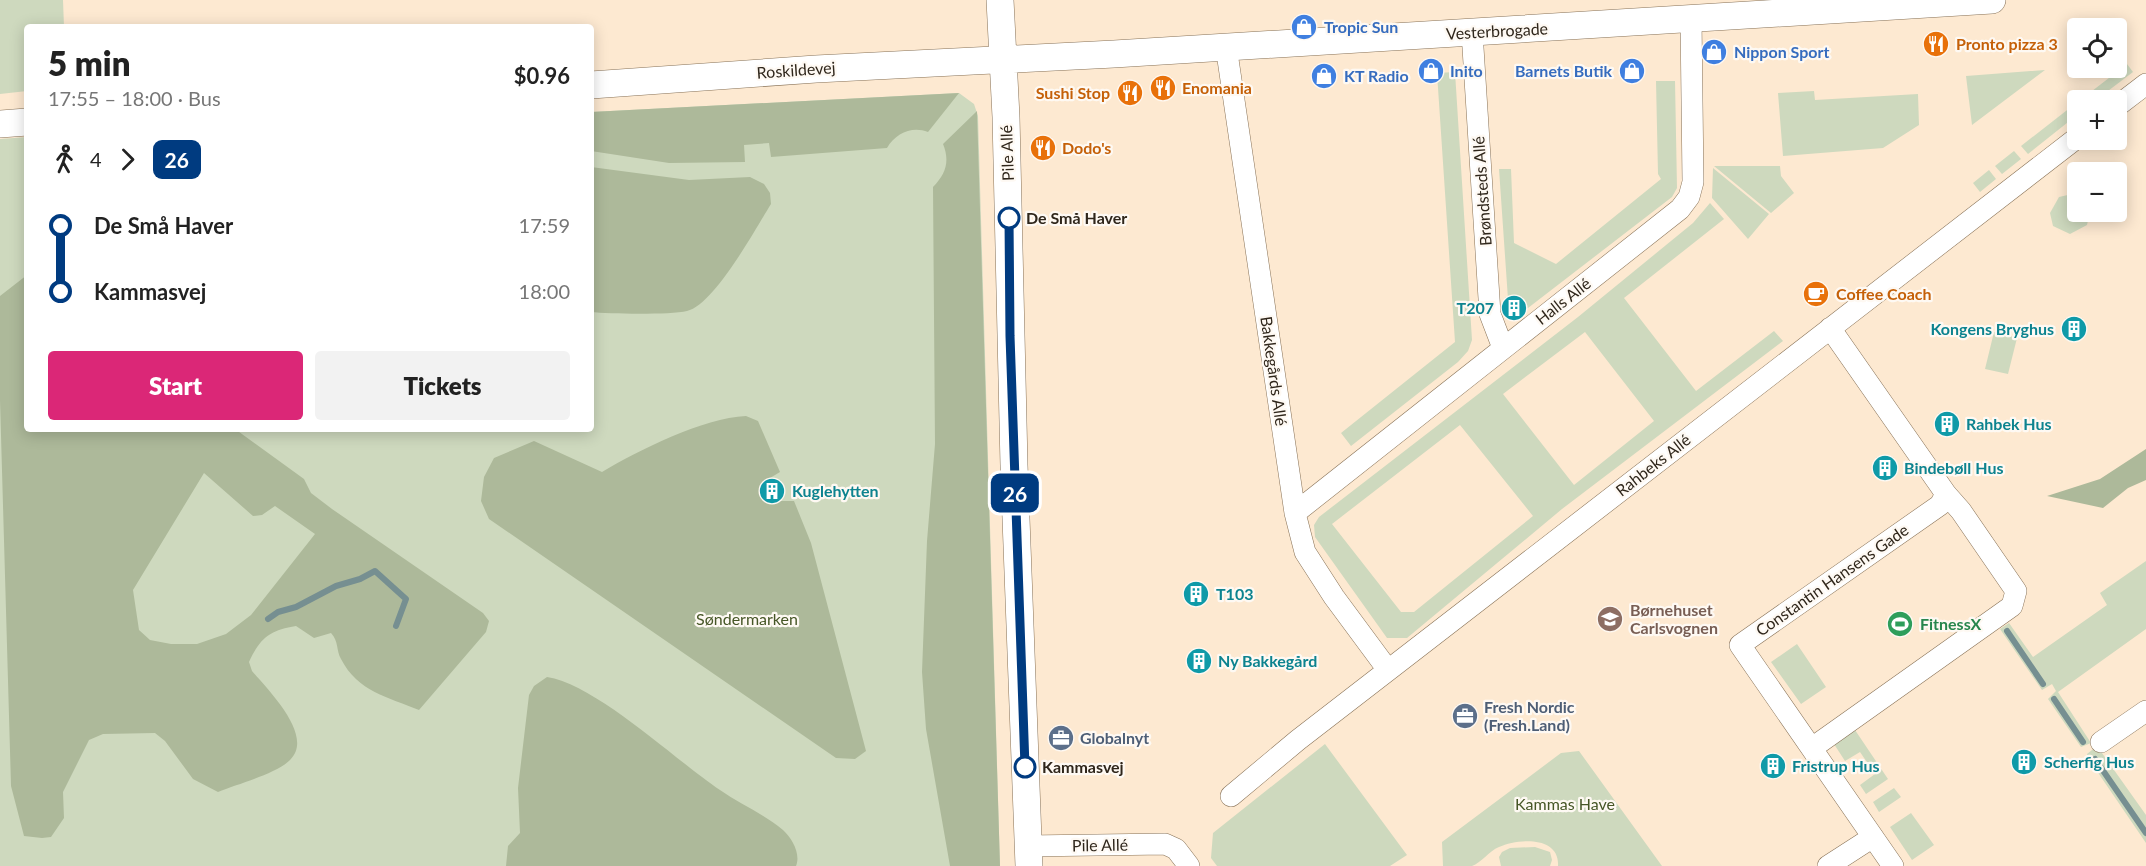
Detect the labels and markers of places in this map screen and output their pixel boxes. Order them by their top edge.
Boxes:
shop icon: Tropic Sun [1289,12,1319,42]
place label: Tropic Sun [1324,17,1398,36]
restaurant icon: Pronto pizza 3 [1921,29,1951,59]
place label: Pronto pizza 3 [1956,34,2058,53]
shop icon: Nippon Sport [1699,37,1729,67]
place label: Nippon Sport [1734,42,1829,61]
shop icon: Inito [1416,56,1446,86]
shop icon: Barnets Butik [1617,56,1647,86]
shop icon: KT Radio [1309,61,1339,91]
place label: Inito [1450,61,1483,80]
place label: Barnets Butik [1515,61,1612,80]
place label: KT Radio [1344,66,1409,85]
restaurant icon: Enomania [1148,73,1178,103]
restaurant icon: Sushi Stop [1115,78,1145,108]
place label: Enomania [1182,78,1252,97]
place label: Sushi Stop [1036,83,1110,102]
restaurant icon: Dodo's [1028,133,1058,163]
place label: Dodo's [1062,138,1111,157]
marker: De Små Haver [998,207,1020,229]
place label: De Små Haver [1026,208,1127,227]
cafe icon: Coffee Coach [1801,279,1831,309]
place label: Coffee Coach [1836,284,1932,303]
building icon: T207 [1499,293,1529,323]
place label: T207 [1457,298,1494,317]
building icon: Kongens Bryghus [2059,314,2089,344]
place label: Kongens Bryghus [1930,319,2054,338]
building icon: Rahbek Hus [1932,409,1962,439]
place label: Rahbek Hus [1966,414,2052,433]
building icon: Bindebøll Hus [1870,453,1900,483]
place label: Bindebøll Hus [1904,458,2003,477]
building icon: Kuglehytten [757,476,787,506]
place label: Kuglehytten [792,481,879,500]
building icon: T103 [1181,579,1211,609]
place label: T103 [1216,584,1253,603]
place label: Børnehuset Carlsvognen [1630,600,1718,637]
school or university icon: Børnehuset Carlsvognen [1595,604,1625,634]
sports icon: FitnessX [1885,609,1915,639]
place label: FitnessX [1920,614,1981,633]
building icon: Ny Bakkegård [1184,646,1214,676]
place label: Ny Bakkegård [1218,651,1317,670]
place label: Fresh Nordic (Fresh.Land) [1484,697,1575,734]
office icon: Fresh Nordic (Fresh.Land) [1450,701,1480,731]
office icon: Globalnyt [1046,723,1076,753]
place label: Globalnyt [1080,728,1149,747]
building icon: Scherfig Hus [2009,747,2039,777]
building icon: Fristrup Hus [1758,751,1788,781]
place label: Scherfig Hus [2044,752,2134,771]
marker: Kammasvej [1014,756,1036,778]
place label: Fristrup Hus [1792,756,1880,775]
place label: Kammasvej [1042,757,1124,776]

